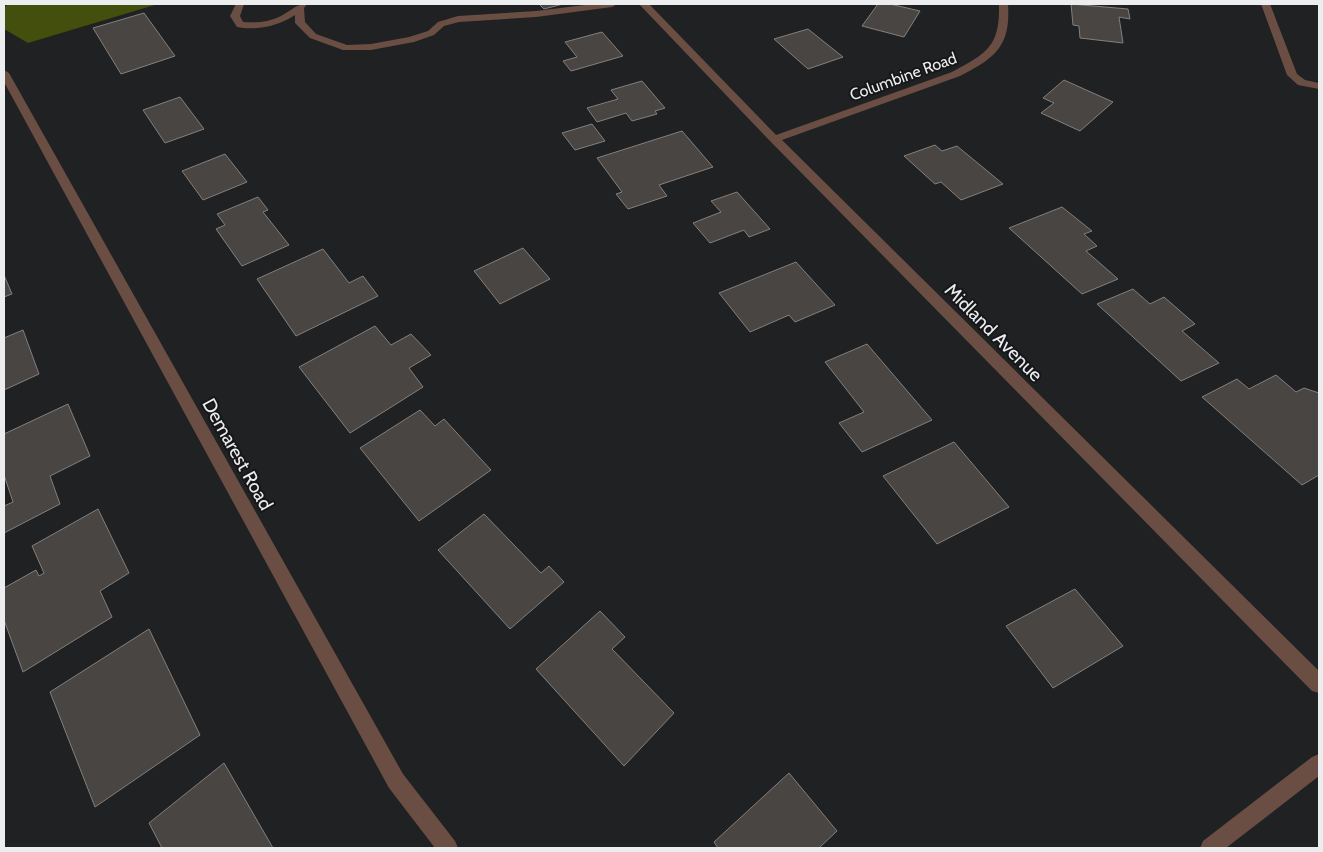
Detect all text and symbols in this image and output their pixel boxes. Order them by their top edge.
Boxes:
street label: Columbine Road [847,48,959,105]
street label: Midland Avenue [940,279,1048,386]
street label: Demarest Road [197,394,278,514]

